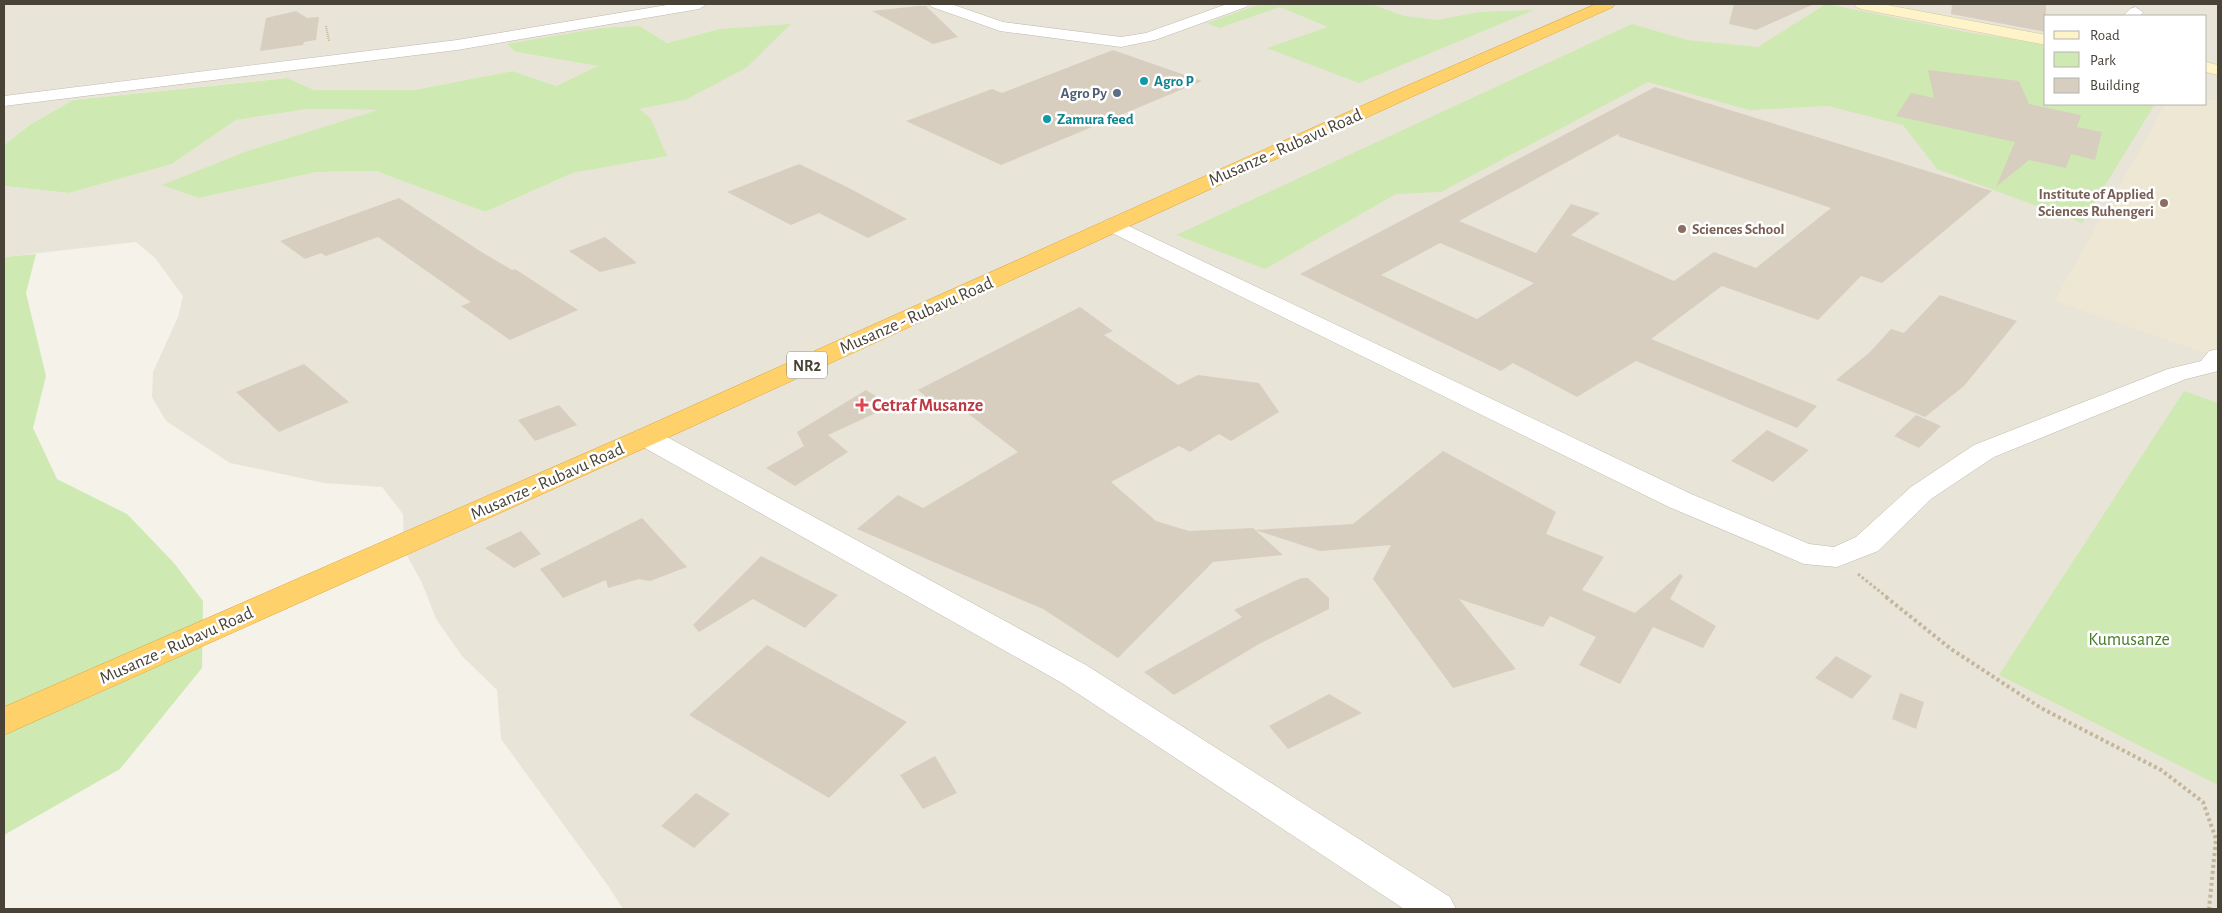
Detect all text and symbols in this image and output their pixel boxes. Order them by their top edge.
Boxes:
legend [2044,15,2207,105]
text: Road [2090,28,2120,43]
text: Park [2090,53,2116,68]
place label: Agro P [1154,74,1194,89]
marker: Agro P [1138,75,1150,87]
text: Building [2090,78,2140,93]
place label: Agro Py [1060,86,1107,101]
marker: Agro Py [1111,87,1123,99]
street label: Musanze - Rubavu Road [1206,106,1365,190]
place label: Zamura feed [1057,112,1134,127]
marker: Zamura feed [1041,113,1053,125]
place label: Institute of Applied Sciences Ruhengeri [2038,187,2154,219]
marker: Institute of Applied Sciences Ruhengeri [2158,197,2170,209]
place label: Sciences School [1692,222,1785,237]
marker: Sciences School [1676,223,1688,235]
street label: Musanze - Rubavu Road [837,274,996,358]
road number: NR2 [787,352,827,378]
place label: Cetraf Musanze [872,397,983,415]
marker: Cetraf Musanze [856,399,868,411]
street label: Musanze - Rubavu Road [468,440,627,524]
street label: Musanze - Rubavu Road [97,604,256,688]
park label: Kumusanze [2088,631,2170,649]

